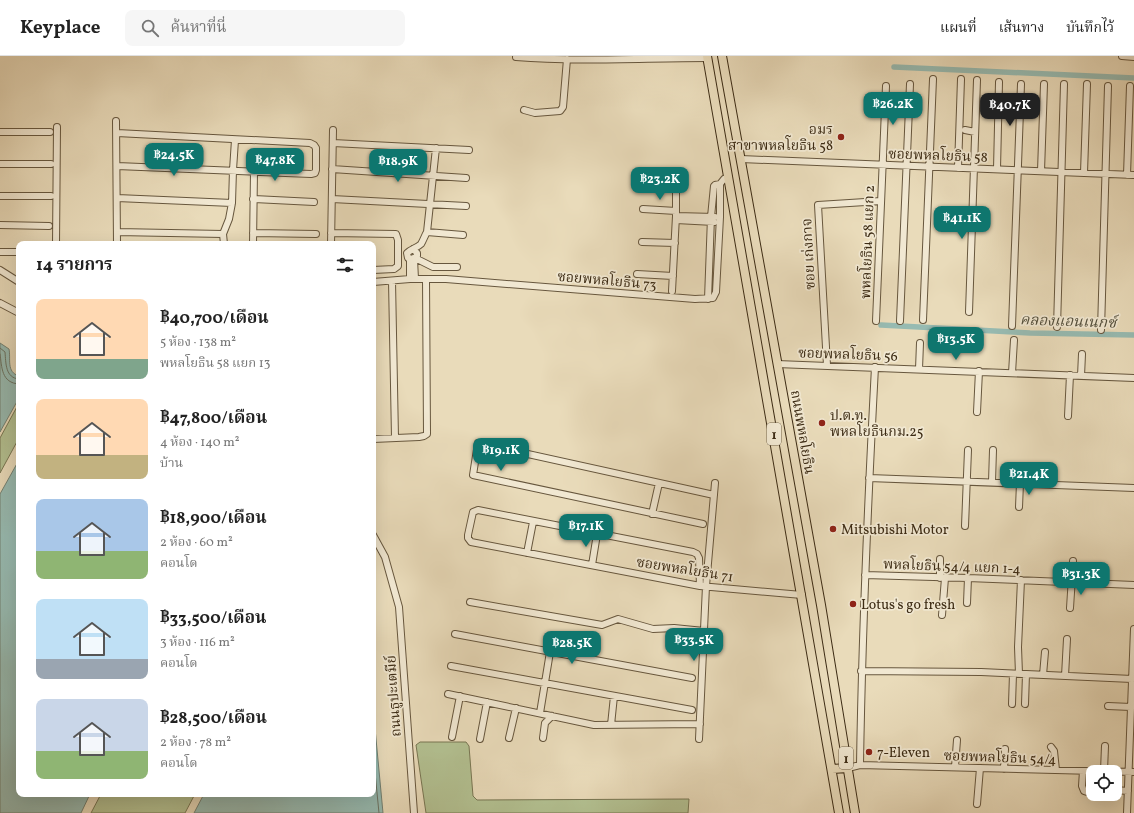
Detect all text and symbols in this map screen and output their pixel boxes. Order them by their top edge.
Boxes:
search box [125,10,405,46]
text: Keyplace [20,15,101,41]
icon: search [139,17,161,39]
text: ค้นหาที่นี่ [171,18,226,39]
text: แผนที่ [940,19,977,38]
text: เส้นทาง [999,19,1044,38]
text: บันทึกไว้ [1066,19,1114,38]
pin: ฿26.2K [860,92,926,126]
pin: ฿40.7K [977,93,1043,127]
text: ฿26.2K [872,96,914,114]
text: ฿40.7K [989,97,1031,115]
place label: อมร สาขาพหลโยธิน 58 [728,121,833,156]
marker: อมร สาขาพหลโยธิน 58 [836,132,846,142]
pin: ฿24.5K [141,143,207,177]
street label: ซอยพหลโยธิน 58 [888,143,988,168]
text: ฿24.5K [154,147,194,165]
pin: ฿47.8K [242,148,308,182]
pin: ฿18.9K [365,149,431,183]
text: ฿47.8K [255,152,295,170]
text: ฿18.9K [378,153,418,171]
pin: ฿23.2K [627,167,693,201]
text: ฿23.2K [640,171,680,189]
street label: พหลโยธิน 58 แยก 2 [855,185,880,299]
pin: ฿41.1K [929,206,995,240]
text: ฿41.1K [943,210,981,228]
street label: ซอย เก่งกาจ [798,218,821,290]
text: 14 รายการ [36,254,113,277]
icon: filters [334,254,356,276]
street label: ซอยพหลโยธิน 73 [556,266,657,295]
text: ฿40,700/เดือน [160,307,269,330]
water label: คลองแอนเนกซ์ [1019,310,1119,335]
icon: home [68,315,116,363]
pin: ฿13.5K [923,327,989,361]
text: ฿13.5K [937,331,975,349]
text: 5 ห้อง · 138 m² [160,334,236,352]
street label: ซอยพหลโยธิน 56 [798,342,898,367]
text: พหลโยธิน 58 แยก 13 [160,355,271,373]
street label: ถนนพหลโยธิน [785,388,820,476]
text: ฿47,800/เดือน [160,407,267,430]
place label: ป.ต.ท. พหลโยธินกม.25 [830,407,923,442]
icon: home [68,415,116,463]
marker: ป.ต.ท. พหลโยธินกม.25 [817,418,827,428]
road number: 1 [767,423,781,445]
text: 4 ห้อง · 140 m² [160,434,240,452]
pin: ฿19.1K [468,438,534,472]
text: ฿19.1K [482,442,520,460]
text: บ้าน [160,455,183,473]
pin: ฿21.4K [996,462,1062,496]
text: ฿21.4K [1009,466,1049,484]
text: ฿18,900/เดือน [160,507,267,530]
pin: ฿17.1K [553,514,619,548]
icon: home [68,515,116,563]
text: ฿17.1K [568,518,604,536]
place label: Mitsubishi Motor [841,521,949,540]
marker: Mitsubishi Motor [828,524,838,534]
text: 2 ห้อง · 60 m² [160,534,233,552]
street label: ซอยพหลโยธิน 71 [635,551,735,588]
street label: พหลโยธิน 54/4 แยก 1-4 [883,554,1021,579]
text: คอนโด [160,555,198,573]
pin: ฿31.3K [1048,562,1114,596]
text: ฿31.3K [1062,566,1100,584]
place label: Lotus's go fresh [861,596,955,615]
marker: Lotus's go fresh [848,599,858,609]
text: ฿33,500/เดือน [160,607,266,630]
icon: home [68,615,116,663]
pin: ฿33.5K [661,628,727,662]
pin: ฿28.5K [539,631,605,665]
text: ฿33.5K [674,632,714,650]
text: 3 ห้อง · 116 m² [160,634,235,652]
text: ฿28.5K [552,635,592,653]
street label: ถนนธูปะเตมีย์ [381,654,407,737]
text: คอนโด [160,655,198,673]
text: ฿28,500/เดือน [160,707,267,730]
icon: home [68,715,116,763]
text: 2 ห้อง · 78 m² [160,734,231,752]
place label: 7-Eleven [877,744,930,763]
street label: ซอยพหลโยธิน 54/4 [943,745,1057,770]
road number: 1 [839,747,853,769]
marker: 7-Eleven [864,747,874,757]
text: คอนโด [160,755,198,773]
map controls [1086,765,1122,801]
button: locate [1086,765,1122,801]

